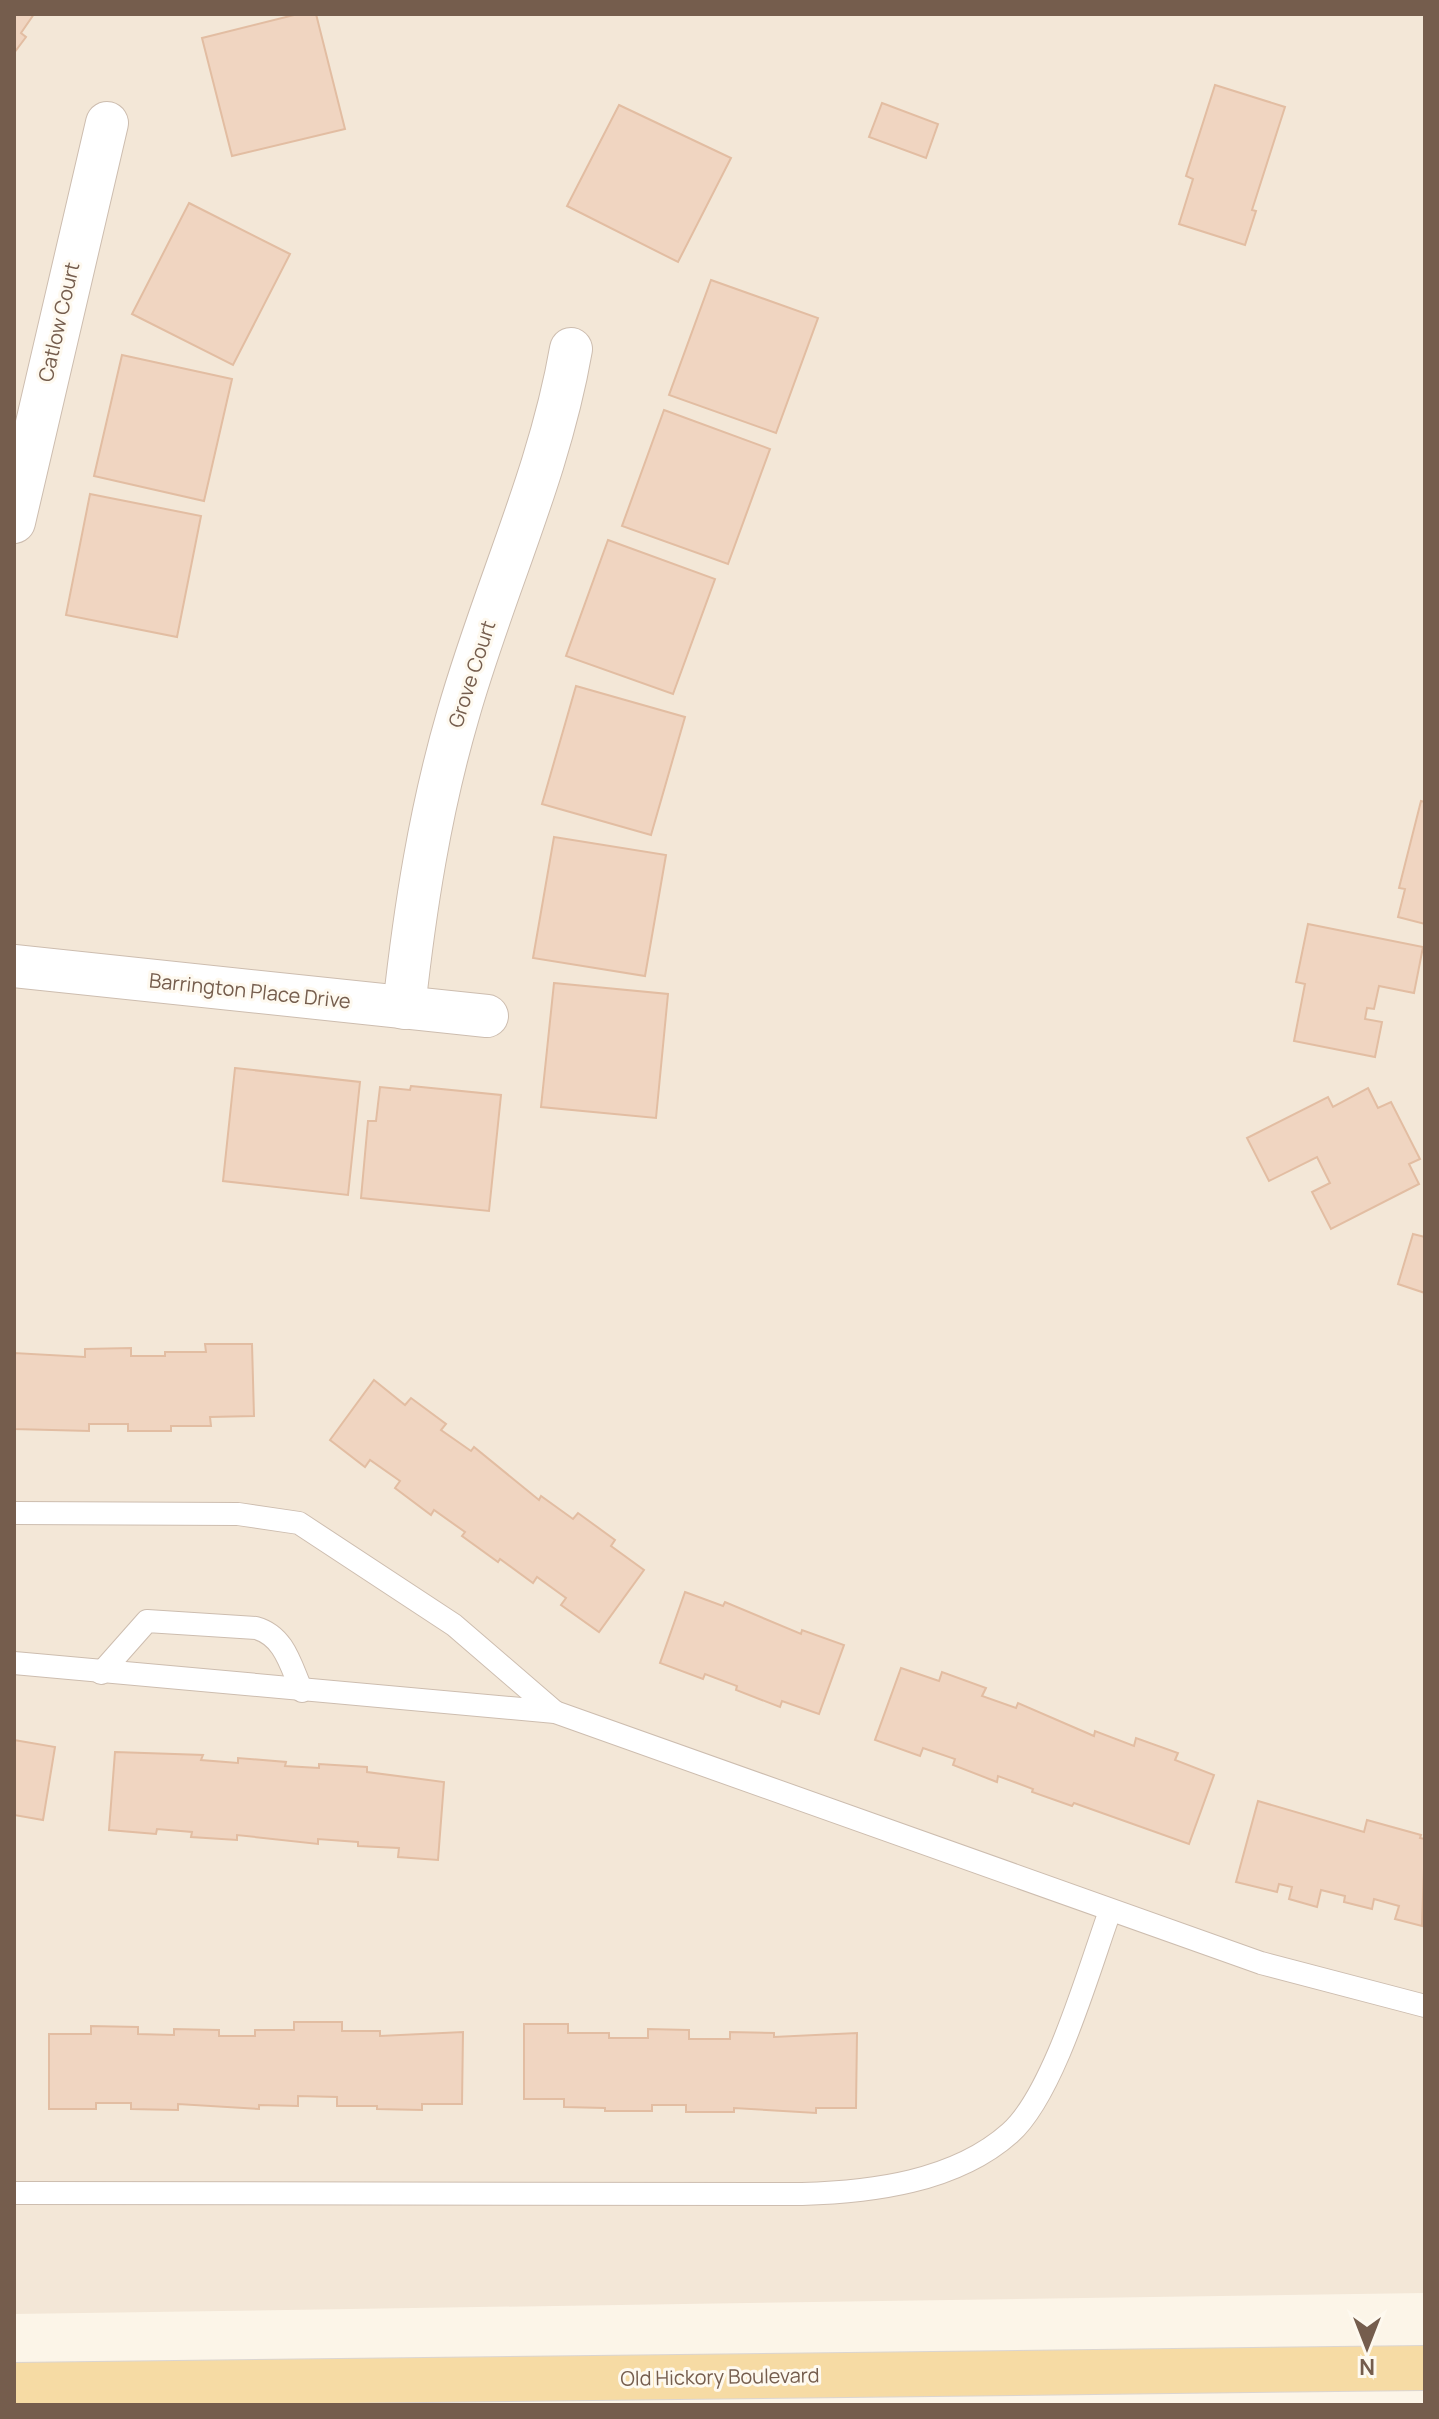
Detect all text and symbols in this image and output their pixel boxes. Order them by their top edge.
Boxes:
street label: Catlow Court [32,259,85,384]
street label: Grove Court [441,617,502,731]
street label: Barrington Place Drive [148,966,352,1015]
north arrow [1327,2307,1407,2387]
text: N [1359,2352,1375,2382]
street label: Old Hickory Boulevard [620,2361,820,2392]

